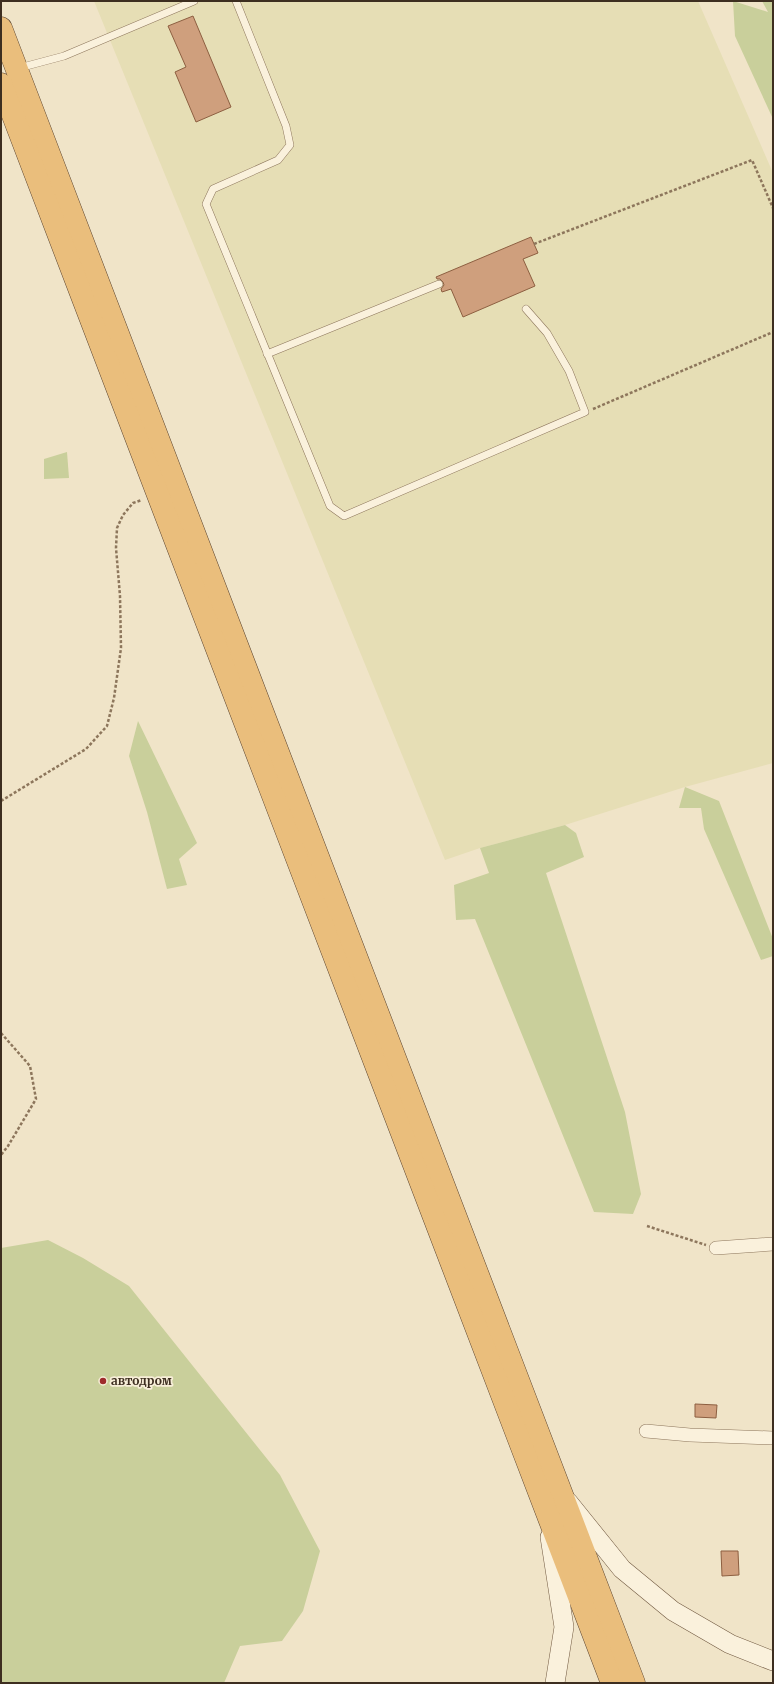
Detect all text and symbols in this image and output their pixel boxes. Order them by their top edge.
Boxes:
place label: автодром [111,1373,172,1388]
marker: автодром [98,1376,108,1386]

